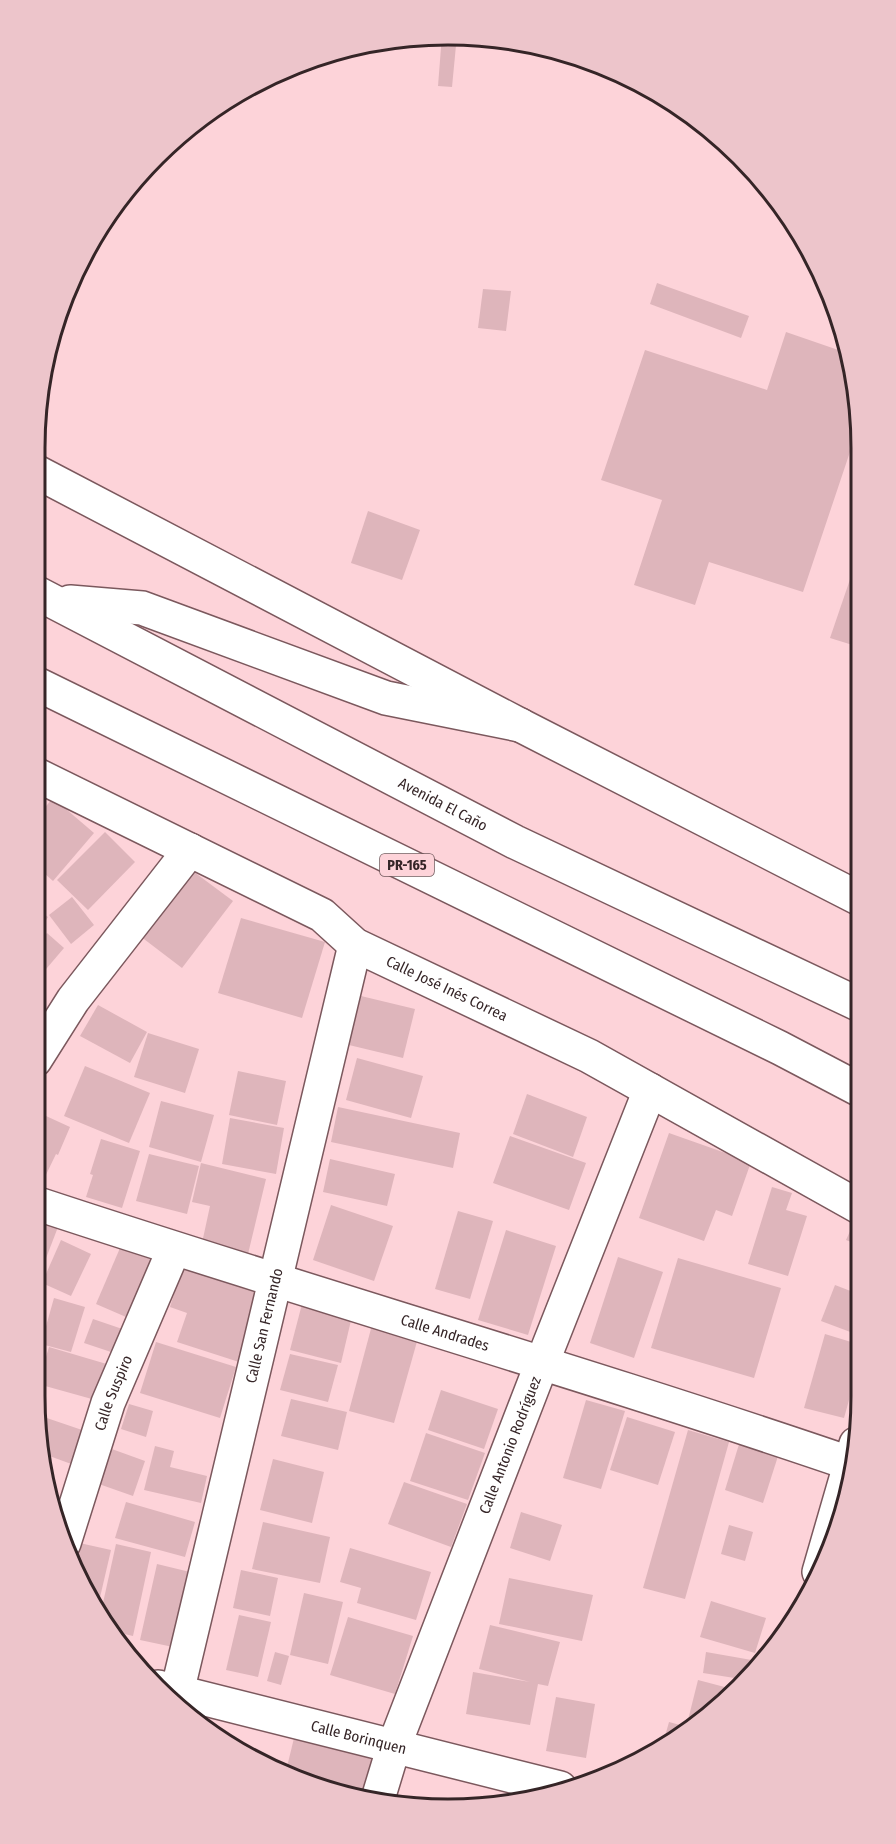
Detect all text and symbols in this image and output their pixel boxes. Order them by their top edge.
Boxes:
street label: Avenida El Caño [396,774,491,835]
road number: PR-165 [380,854,434,876]
street label: Calle José Inés Correa [383,952,510,1025]
street label: Calle San Fernando [242,1266,287,1385]
street label: Calle Andrades [399,1311,491,1355]
street label: Calle Suspiro [91,1352,136,1433]
street label: Calle Antonio Rodríguez [476,1374,545,1517]
street label: Calle Borinquen [309,1717,408,1758]

